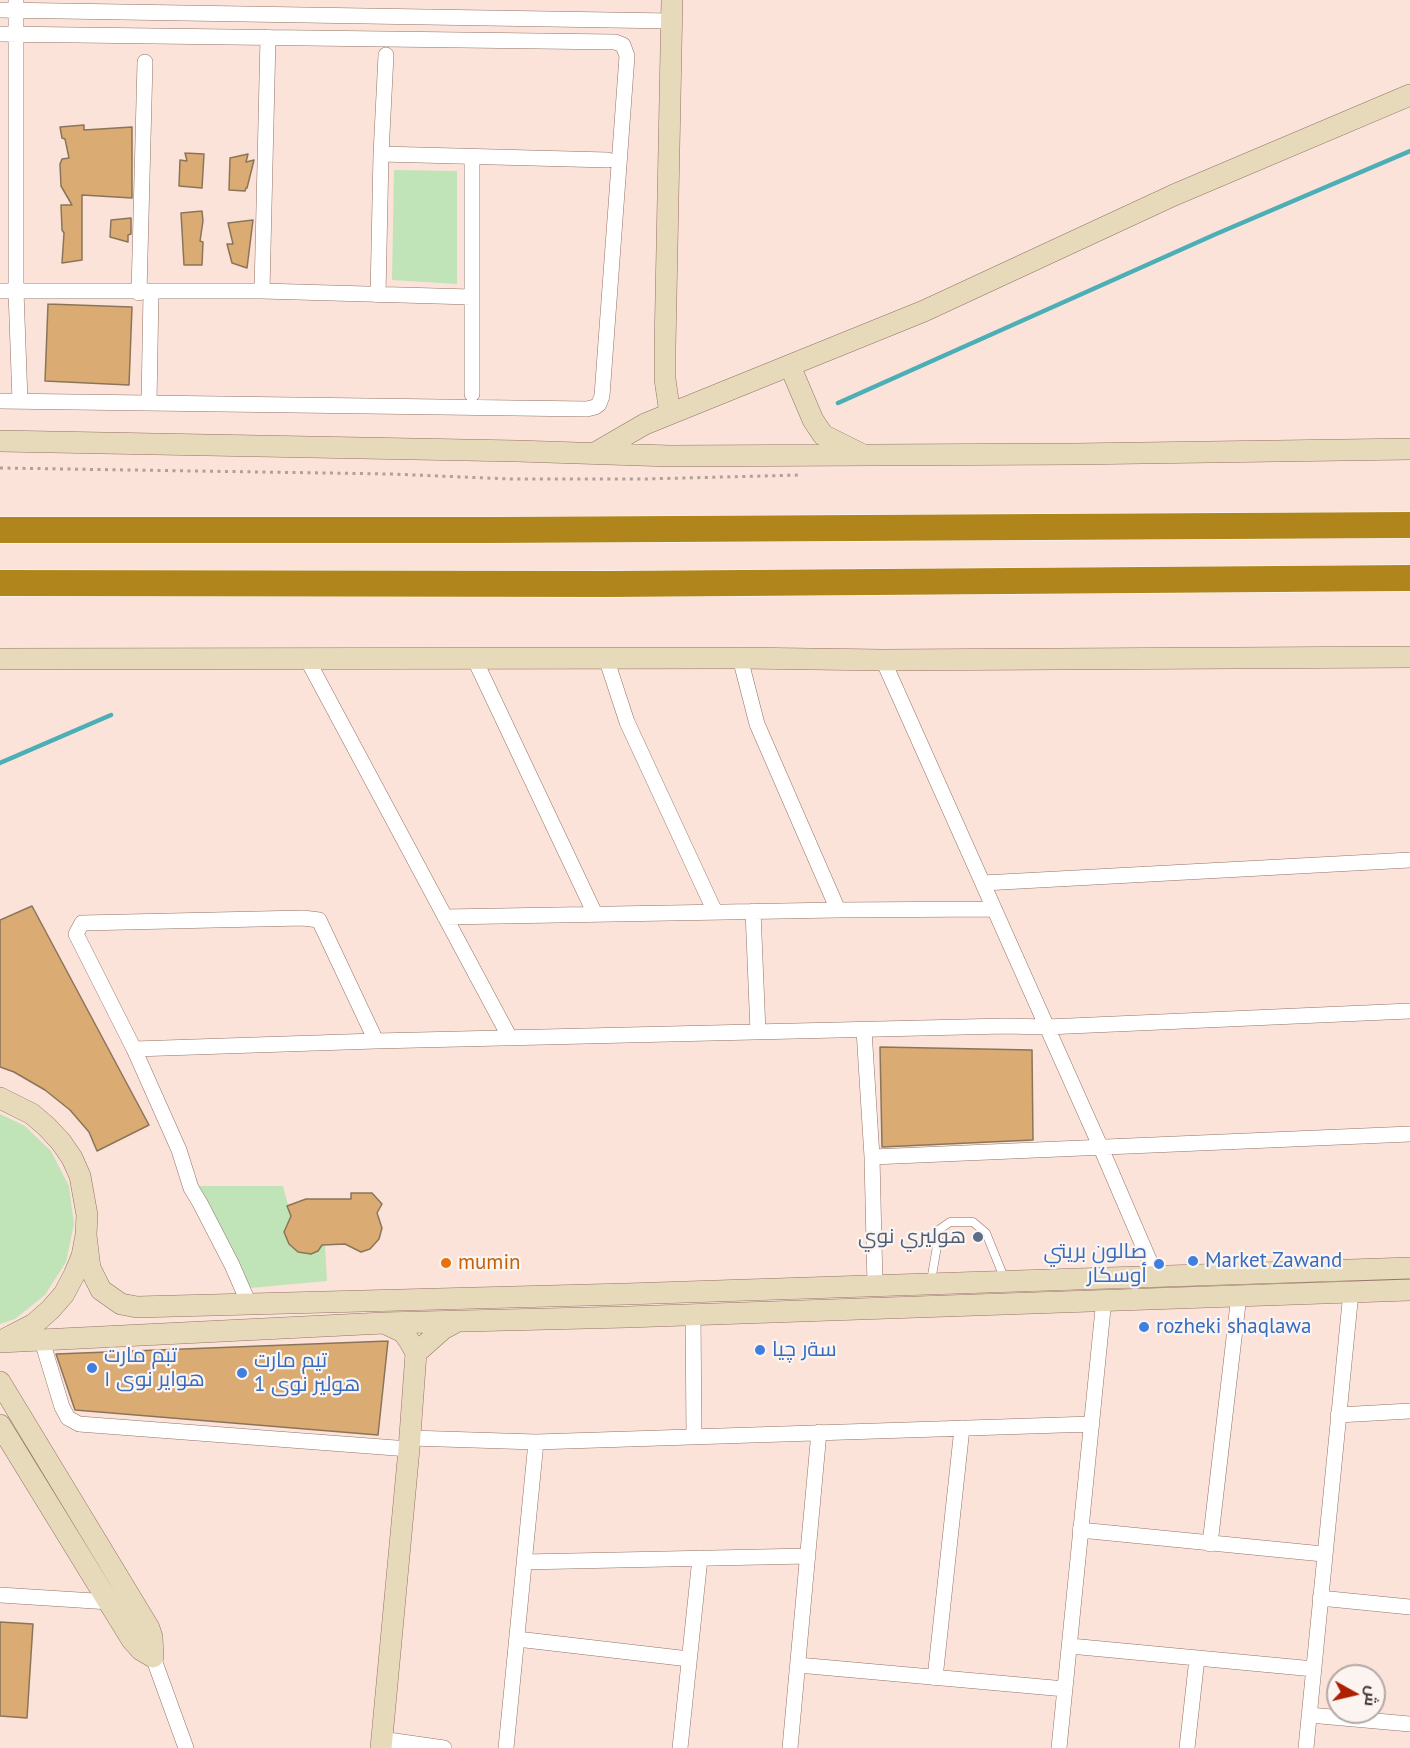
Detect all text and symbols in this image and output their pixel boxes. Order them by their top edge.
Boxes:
place label: هوليري نوي [858,1224,966,1250]
marker: هوليري نوي [971,1230,985,1244]
place label: صالون بريتي أوسكار [1044,1239,1147,1289]
place label: Market Zawand [1205,1248,1342,1274]
place label: mumin [458,1250,521,1276]
marker: Market Zawand [1186,1254,1200,1268]
marker: mumin [439,1256,453,1270]
marker: صالون بريتي أوسكار [1152,1257,1166,1271]
place label: rozheki shaqlawa [1156,1314,1311,1340]
marker: rozheki shaqlawa [1137,1320,1151,1334]
place label: سةر چيا [772,1337,837,1363]
place label: تبم مارت هواير نوى ١ [104,1343,205,1393]
marker: سةر چيا [753,1343,767,1357]
place label: تيم مارت هولير نوى 1 [254,1348,360,1398]
marker: تبم مارت هواير نوى ١ [85,1361,99,1375]
marker: تيم مارت هولير نوى 1 [235,1366,249,1380]
north arrow [1326,1664,1386,1724]
text: ش [1361,1685,1383,1708]

